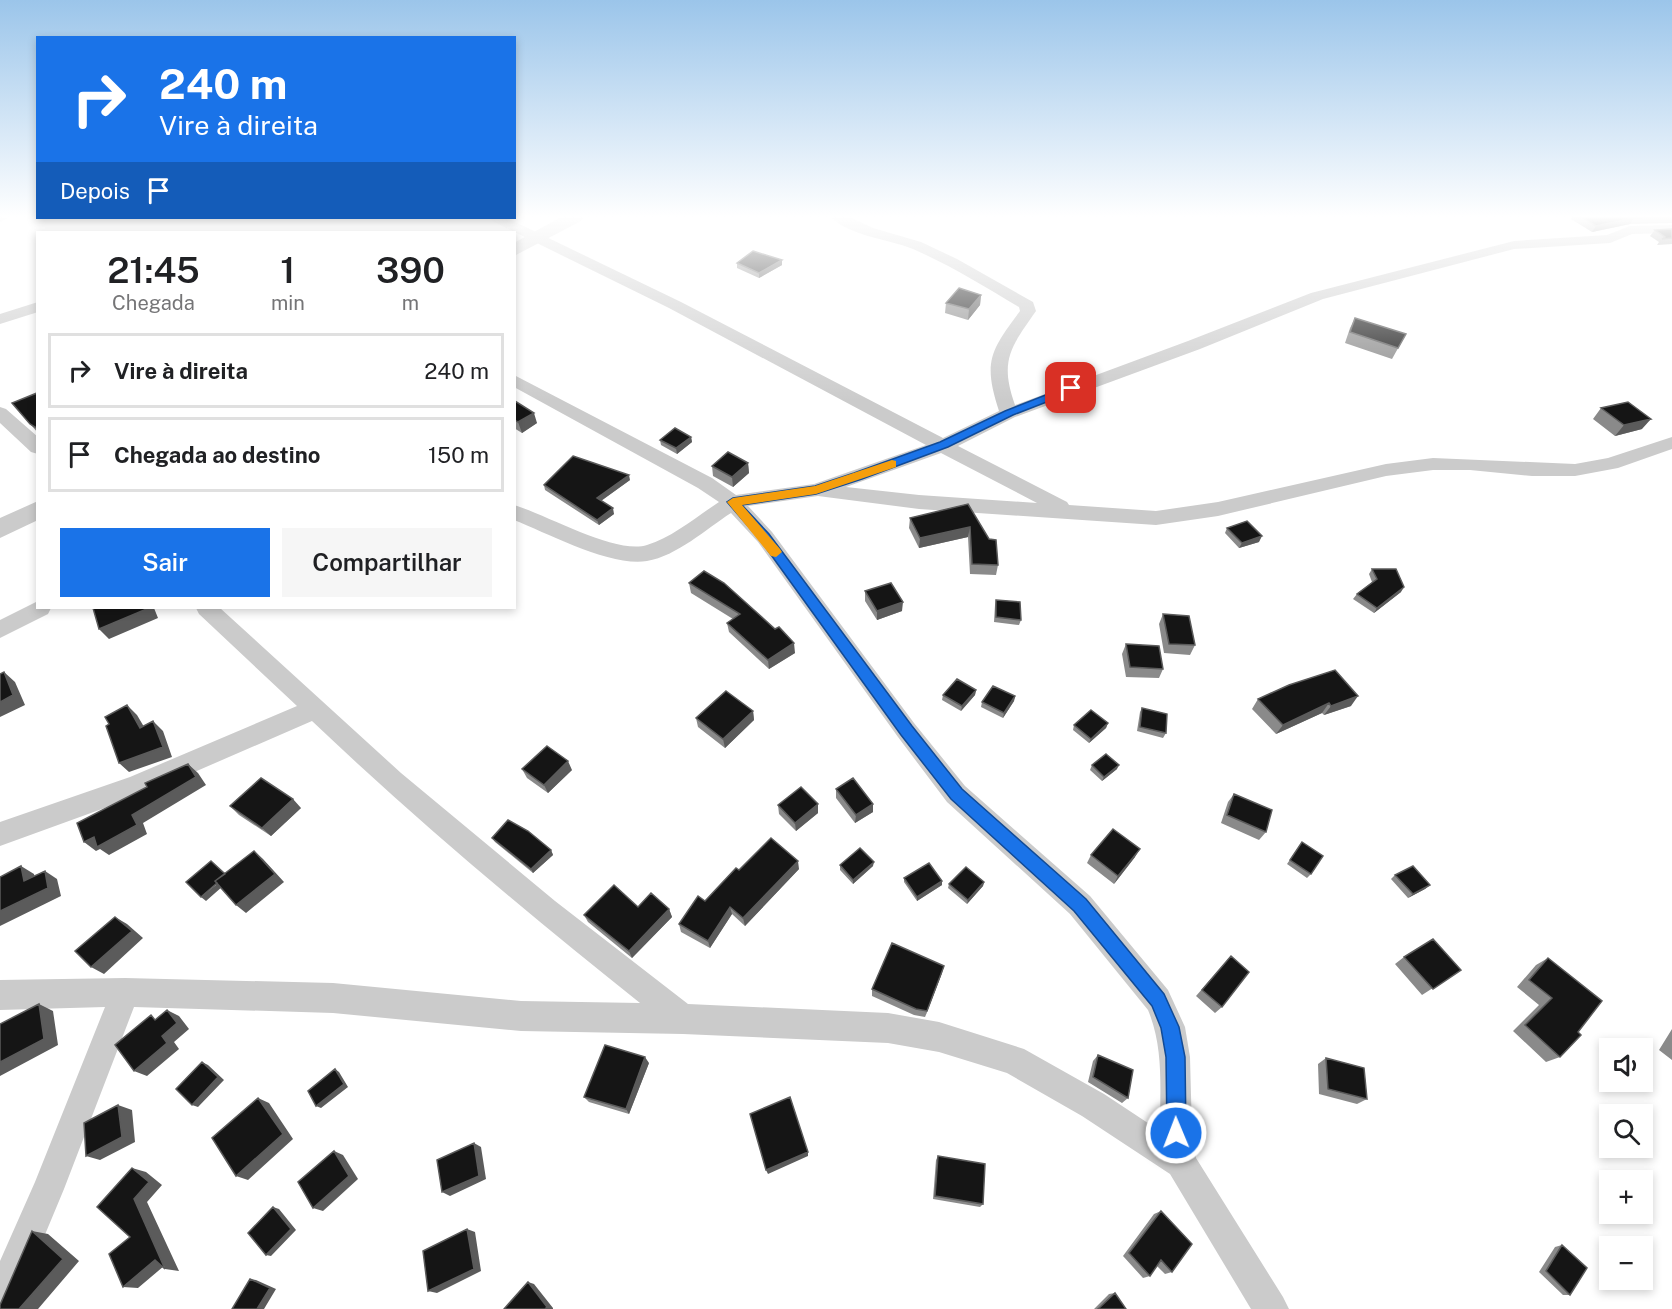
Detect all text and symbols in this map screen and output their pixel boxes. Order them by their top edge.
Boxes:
text: 240 m [159,59,287,108]
icon: right [60,60,138,138]
text: Vire à direita [159,109,318,141]
icon: arrive [142,174,175,207]
text: Depois [60,178,130,204]
text: 21:45 [107,249,200,291]
text: 1 [280,249,295,291]
text: 390 [376,249,445,291]
text: Chegada [112,291,195,315]
text: min [271,291,305,315]
text: m [402,291,419,315]
icon: right [63,354,96,387]
text: Vire à direita [114,358,248,384]
text: 240 m [424,358,489,384]
pin [1045,362,1096,413]
icon: arrive [1054,371,1087,404]
icon: arrive [63,438,96,471]
text: Chegada ao destino [114,442,320,468]
text: 150 m [428,442,489,468]
button: Sair [60,528,270,597]
button: Compartilhar [282,528,492,597]
map controls [1599,1038,1653,1290]
button: sound [1599,1038,1653,1092]
position arrow [1144,1101,1208,1165]
button: search [1599,1104,1653,1158]
button: + [1599,1170,1653,1224]
button: − [1599,1236,1653,1290]

